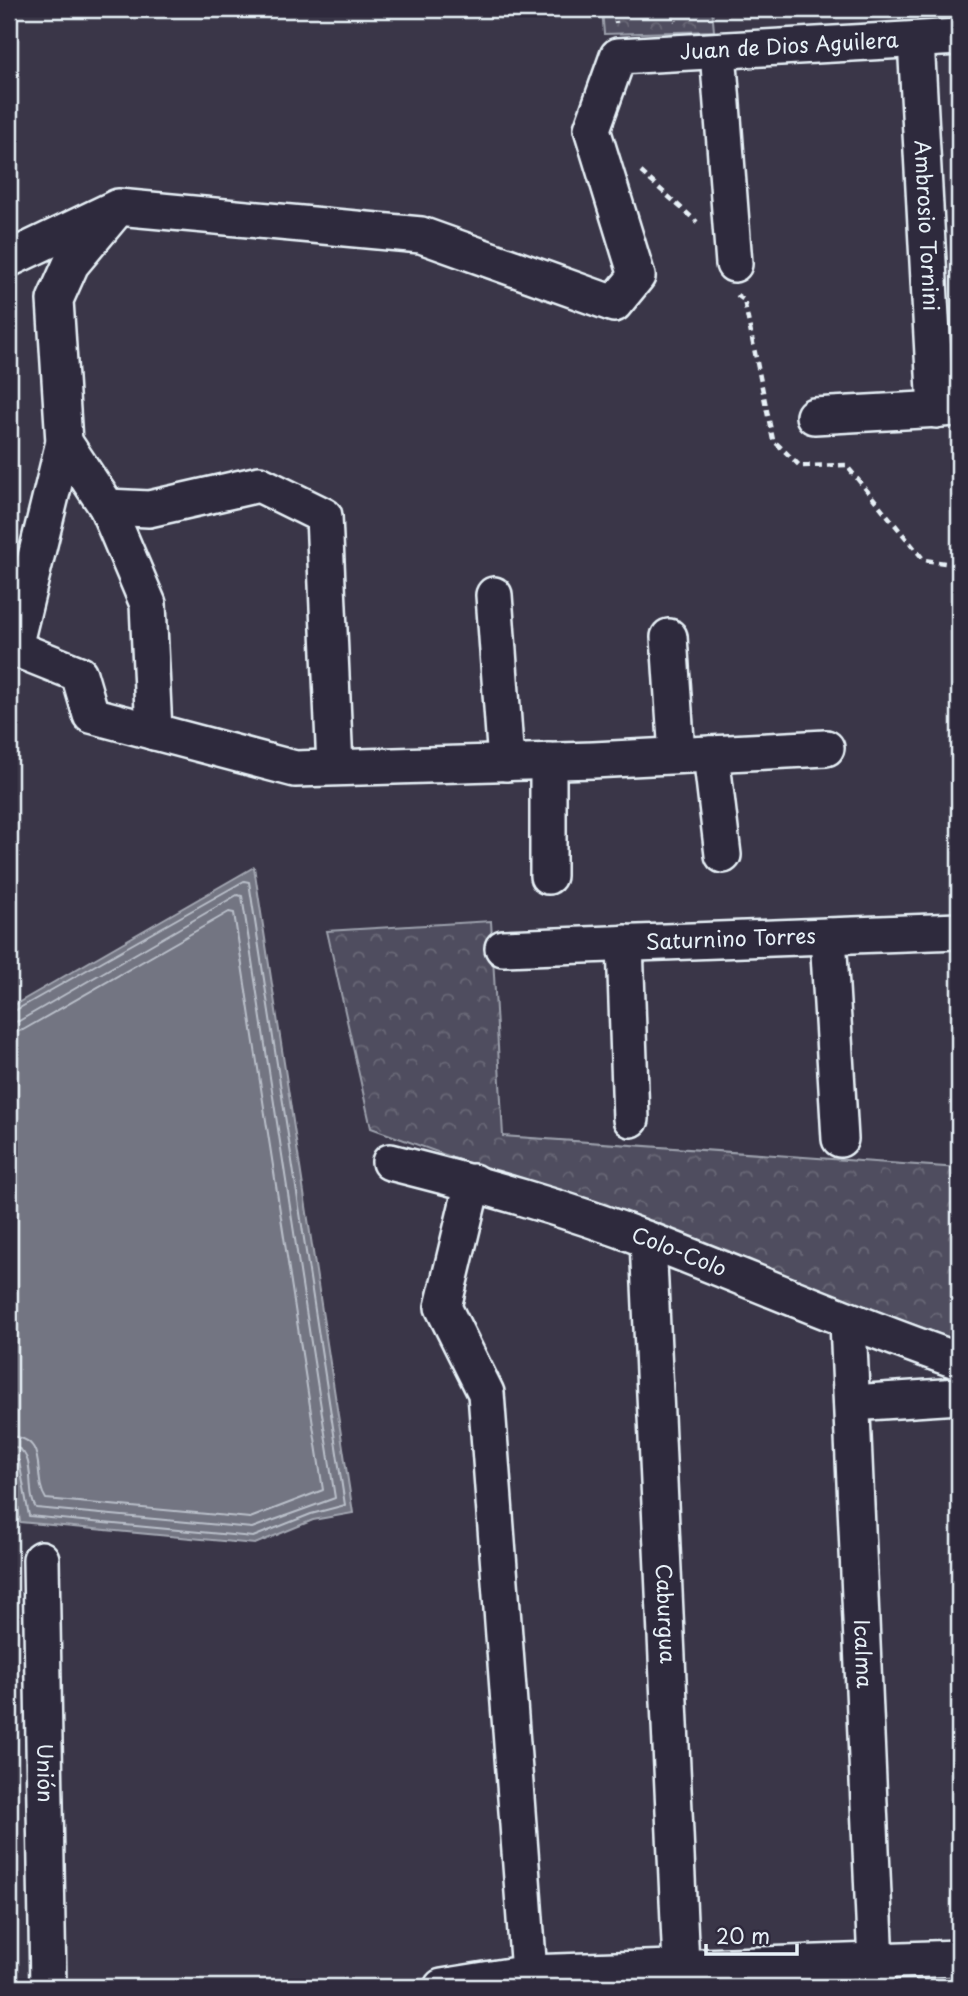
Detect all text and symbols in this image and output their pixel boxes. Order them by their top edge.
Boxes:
street label: Juan de Dios Aguilera [679,22,899,67]
street label: Ambrosio Tornini [907,139,949,312]
street label: Saturnino Torres [645,918,816,957]
street label: Colo-Colo [628,1217,732,1284]
street label: Caburgua [649,1563,685,1664]
street label: Icalma [847,1618,882,1689]
street label: Unión [30,1743,63,1803]
scale bar [706,1912,796,1956]
text: 20 m [716,1919,770,1951]

